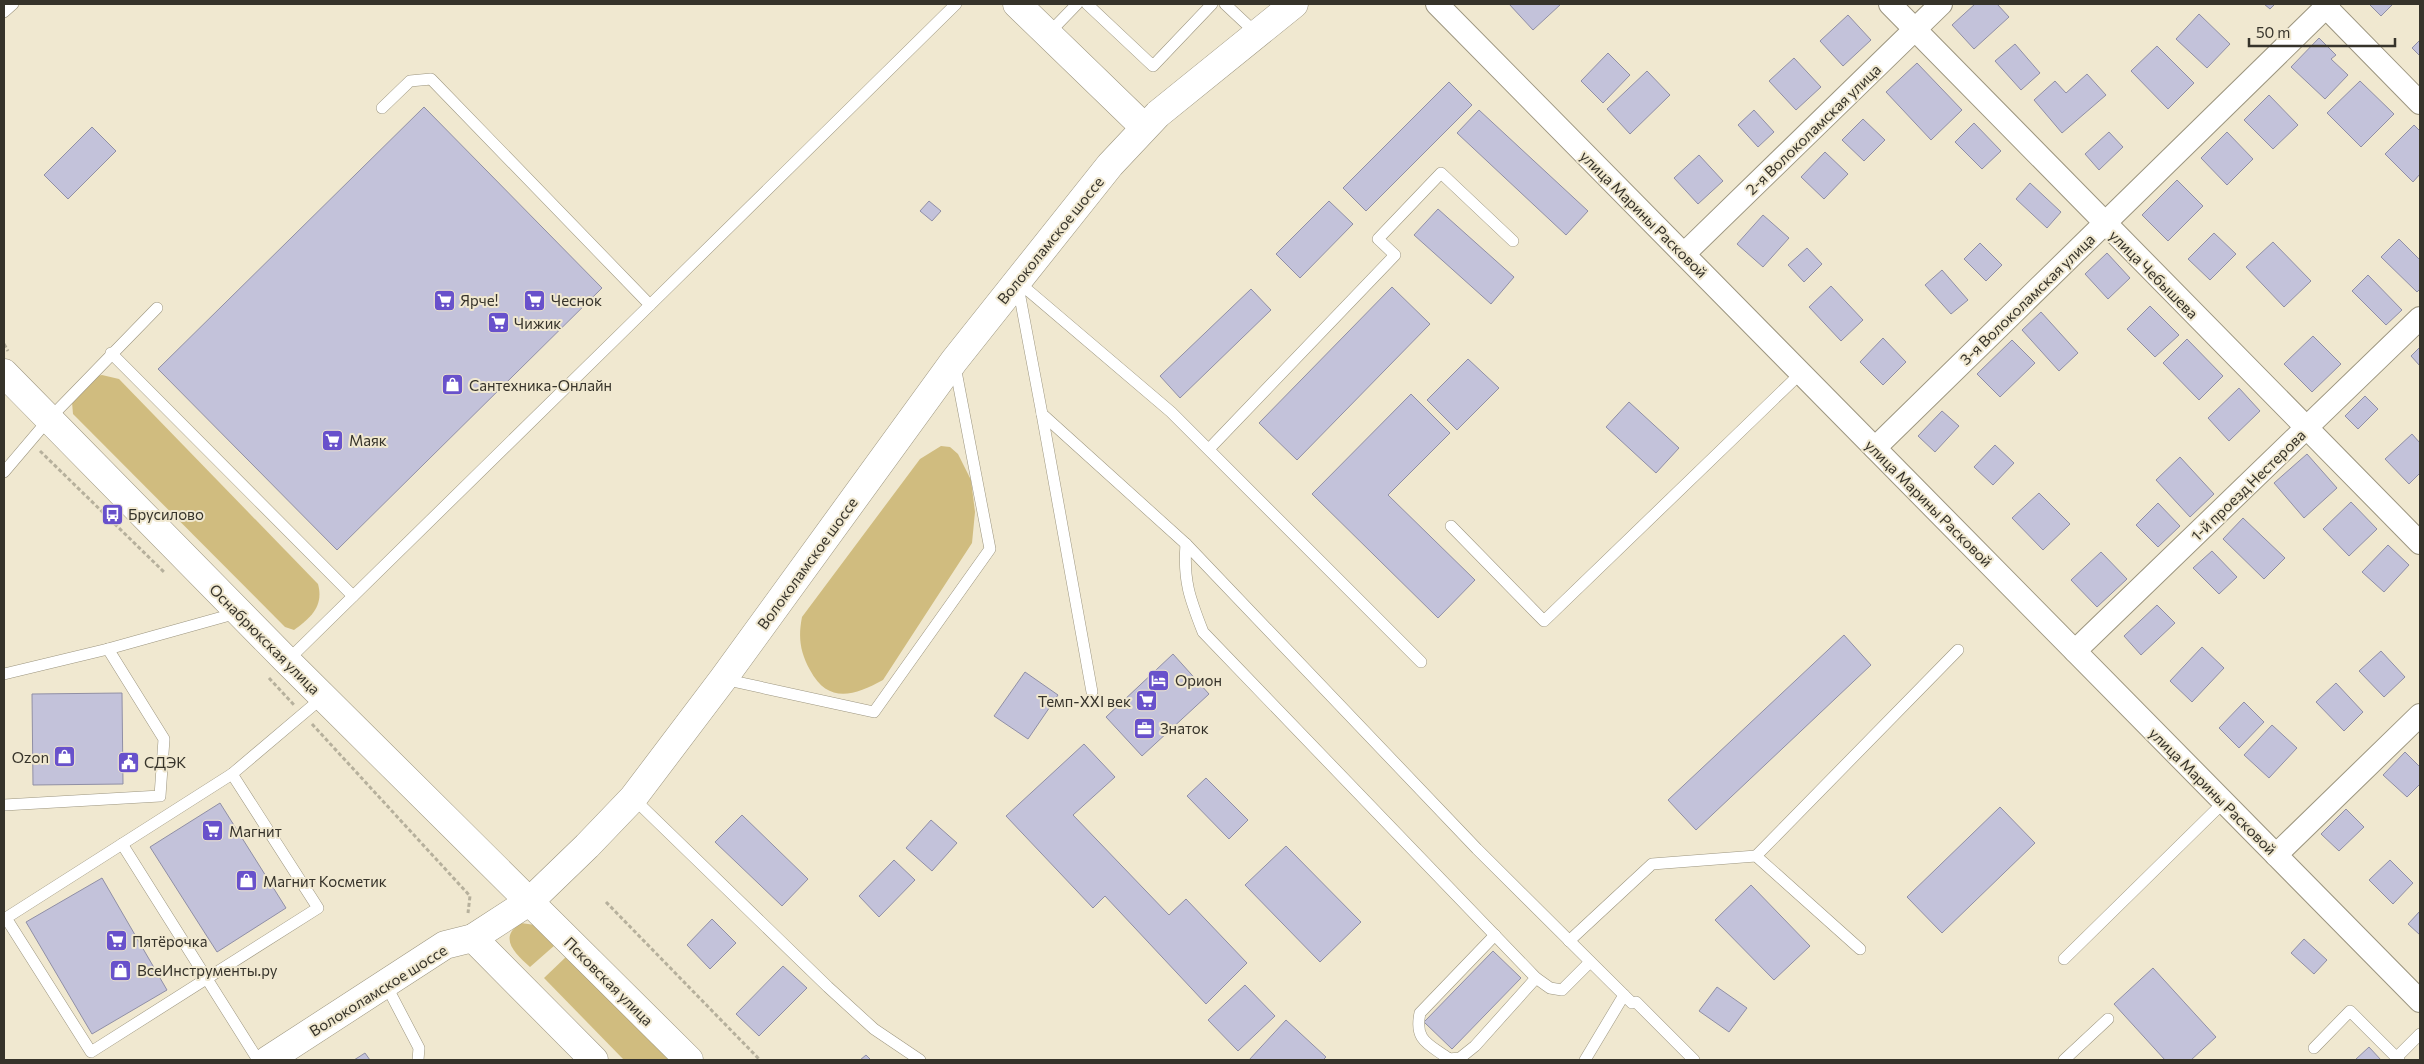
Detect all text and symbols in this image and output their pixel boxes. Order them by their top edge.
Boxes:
scale bar [2249,15,2395,47]
text: 50 m [2256,23,2290,41]
street label: 2-я Волоколамская улица [1742,60,1884,198]
street label: улица Марины Расковой [1577,147,1711,281]
street label: Волоколамское шоссе [993,173,1107,307]
street label: улица Чебышева [2106,226,2202,322]
street label: 3-я Волоколамская улица [1956,230,2098,368]
supermarket icon: Ярче! [432,288,456,312]
supermarket icon: Чеснок [523,288,547,312]
place label: Ярче! [460,291,498,309]
place label: Чеснок [551,291,602,309]
supermarket icon: Чижик [486,311,510,335]
place label: Чижик [514,314,561,332]
shop icon: Сантехника-Онлайн [441,373,465,397]
place label: Сантехника-Онлайн [469,376,612,394]
street label: 1-й проезд Нестерова [2187,426,2309,544]
supermarket icon: Маяк [321,428,345,452]
place label: Маяк [349,431,387,449]
street label: улица Марины Расковой [1862,436,1996,570]
street label: Волоколамское шоссе [753,493,861,633]
bus stop icon: Брусилово [100,502,124,526]
place label: Брусилово [128,505,204,523]
street label: Оснабрюкская улица [206,580,324,698]
hotel icon: Орион [1147,668,1171,692]
place label: Орион [1175,671,1222,689]
supermarket icon: Темп-XXI век [1135,689,1159,713]
place label: Темп-XXI век [1038,692,1131,710]
office icon: Знаток [1132,716,1156,740]
place label: Знаток [1160,719,1209,737]
street label: улица Марины Расковой [2146,724,2280,858]
shop icon: Ozon [53,745,77,769]
place label: Ozon [12,748,49,766]
public building icon: СДЭК [116,750,140,774]
place label: СДЭК [144,753,186,771]
supermarket icon: Магнит [201,819,225,843]
place label: Магнит [229,822,282,840]
shop icon: Магнит Косметик [235,869,259,893]
place label: Магнит Косметик [263,872,387,890]
supermarket icon: Пятёрочка [104,929,128,953]
place label: Пятёрочка [132,932,207,950]
street label: Псковская улица [561,933,657,1029]
street label: Волоколамское шоссе [306,940,450,1040]
shop icon: ВсеИнструменты.ру [109,958,133,982]
place label: ВсеИнструменты.ру [137,961,278,979]

